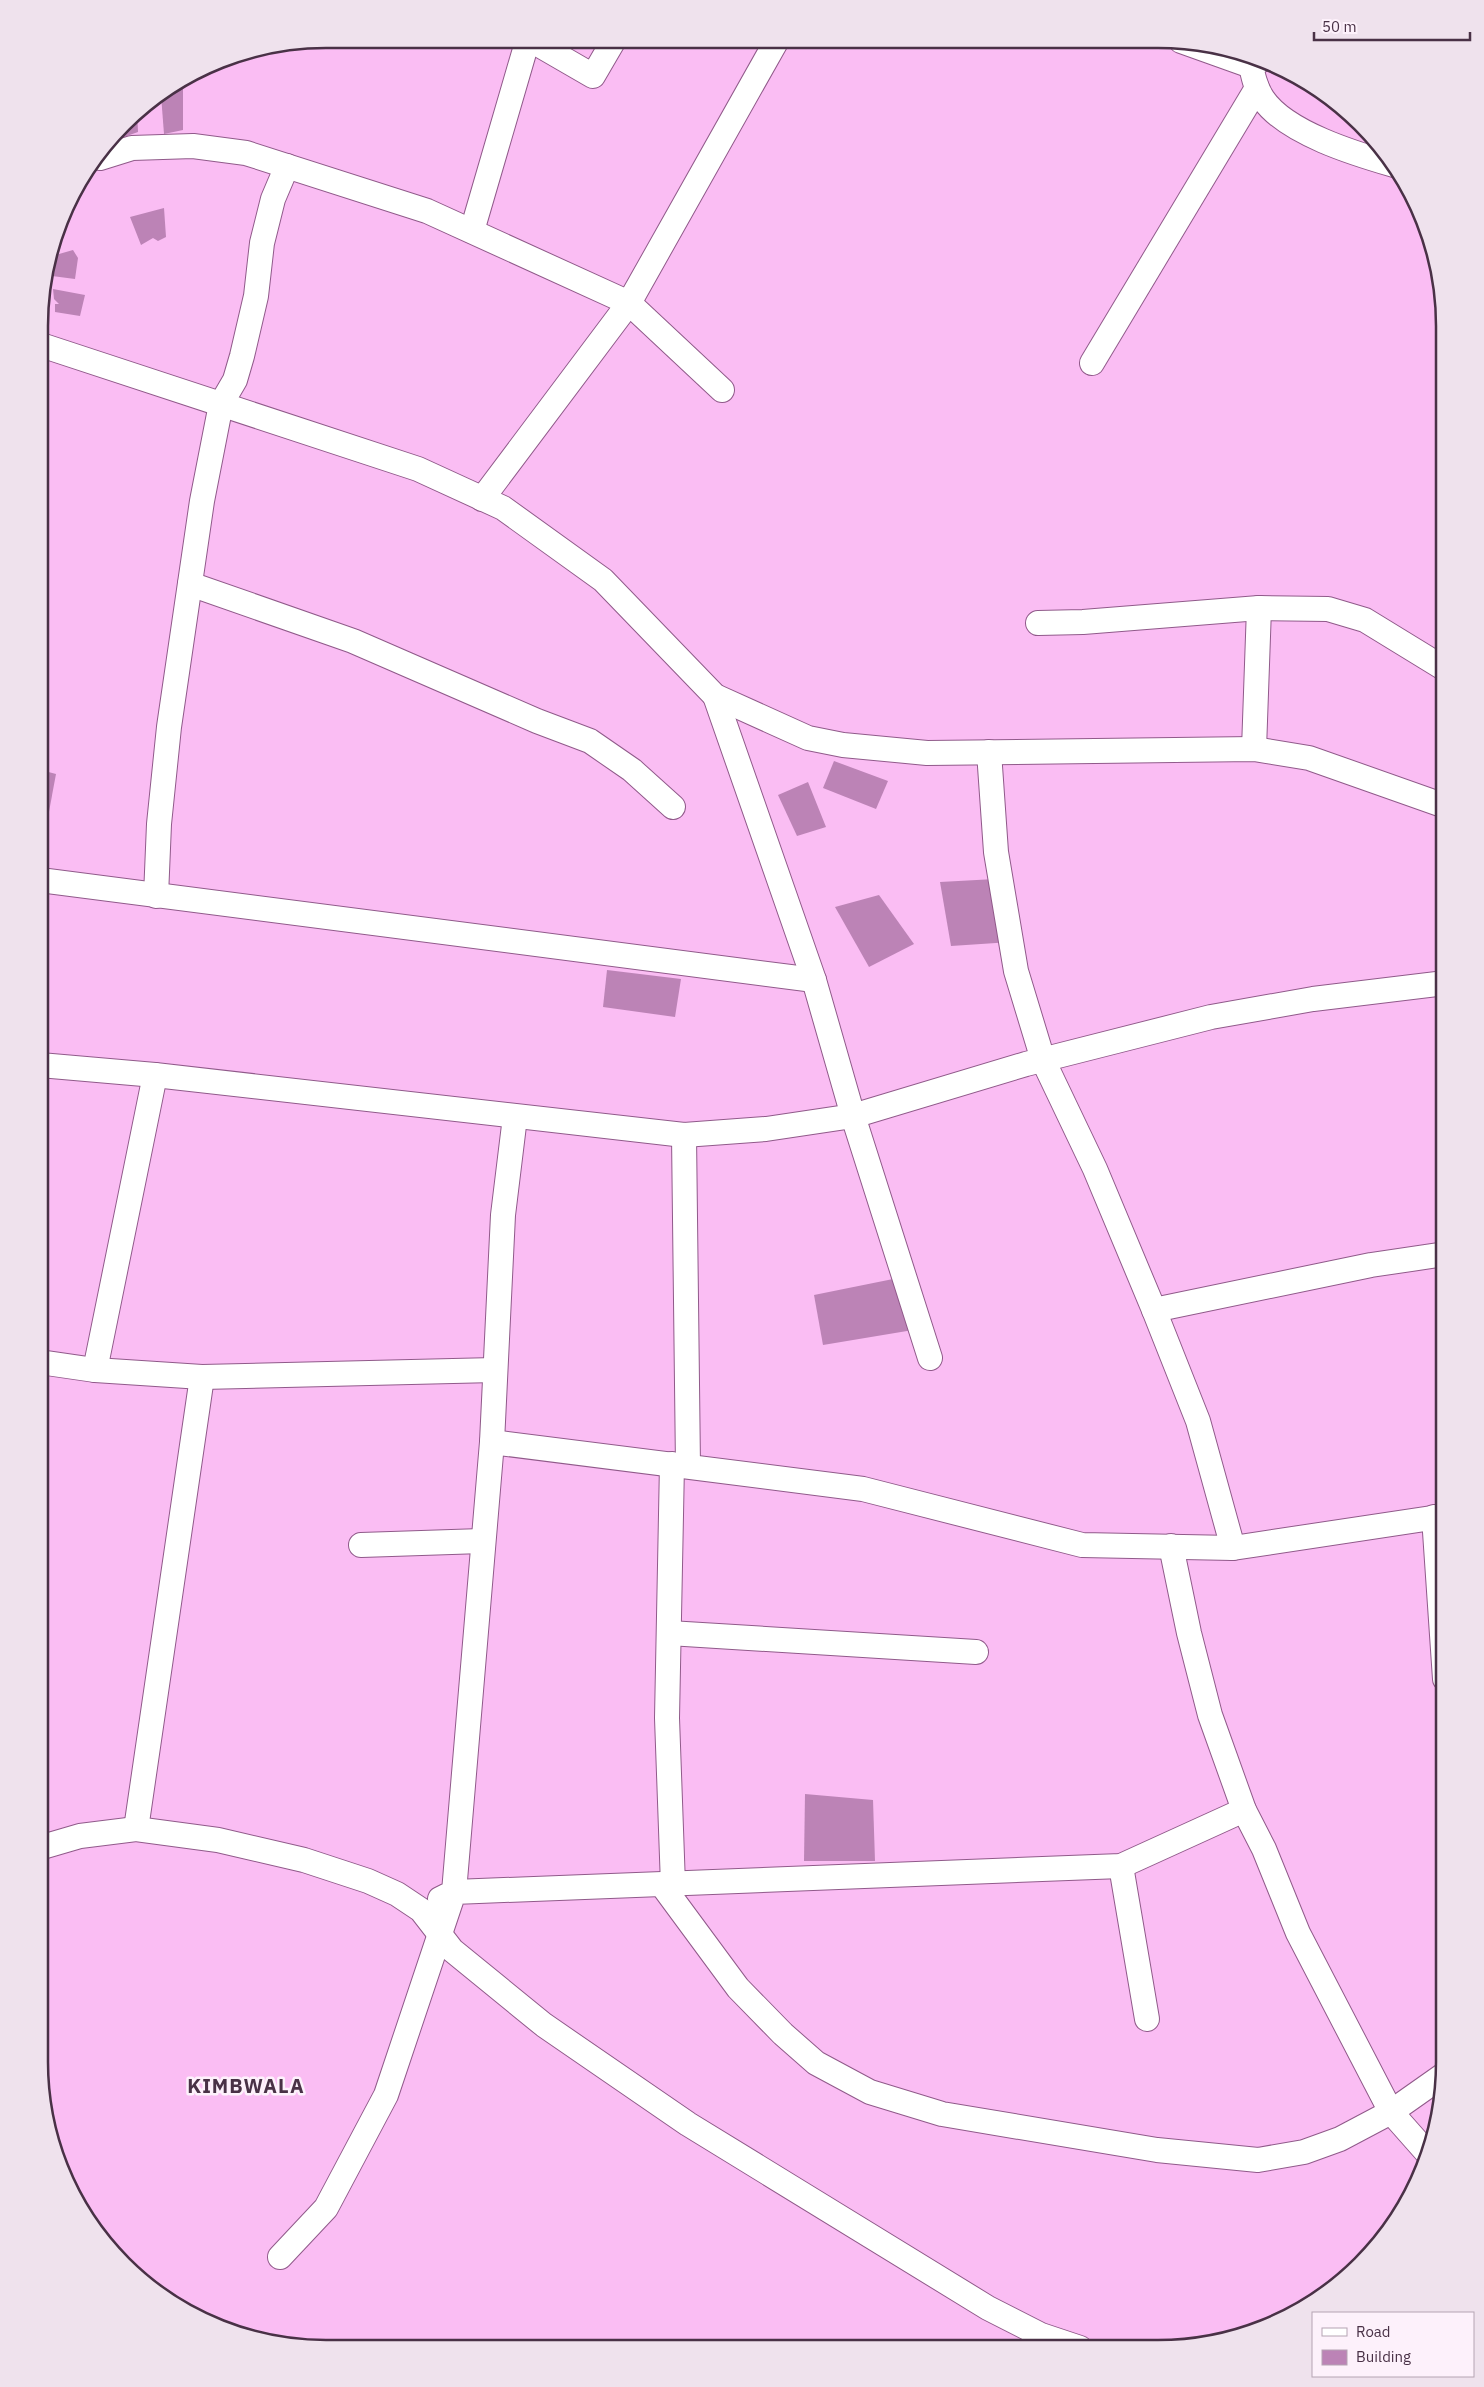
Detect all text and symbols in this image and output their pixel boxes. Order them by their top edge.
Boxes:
scale bar [1314,10,1470,42]
text: 50 m [1322,17,1357,36]
district label: KIMBWALA [187,2072,305,2099]
legend [1312,2312,1474,2377]
text: Road [1356,2322,1391,2341]
text: Building [1356,2347,1411,2366]

